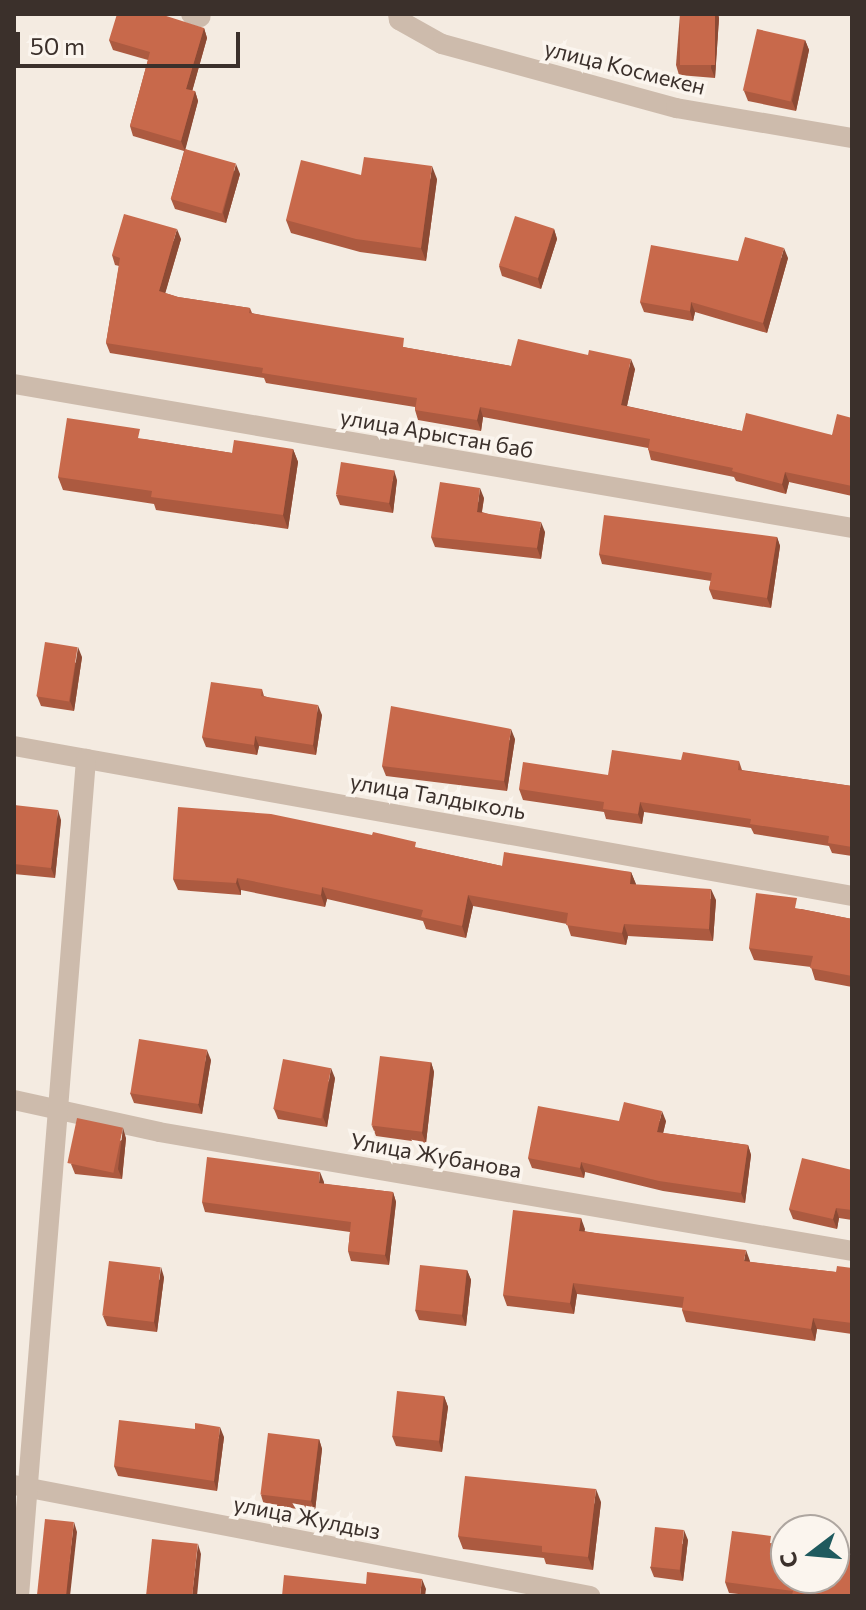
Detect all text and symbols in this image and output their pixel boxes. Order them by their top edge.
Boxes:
scale bar [20,16,244,66]
text: 50 m [30,31,85,60]
street label: улица Космекен [542,34,708,100]
street label: улица Арыстан баб [338,403,536,463]
street label: улица Талдыколь [348,768,528,824]
street label: Улица Жубанова [348,1127,524,1183]
street label: улица Жулдыз [231,1490,383,1544]
north arrow [770,1514,850,1594]
text: С [773,1549,803,1571]

